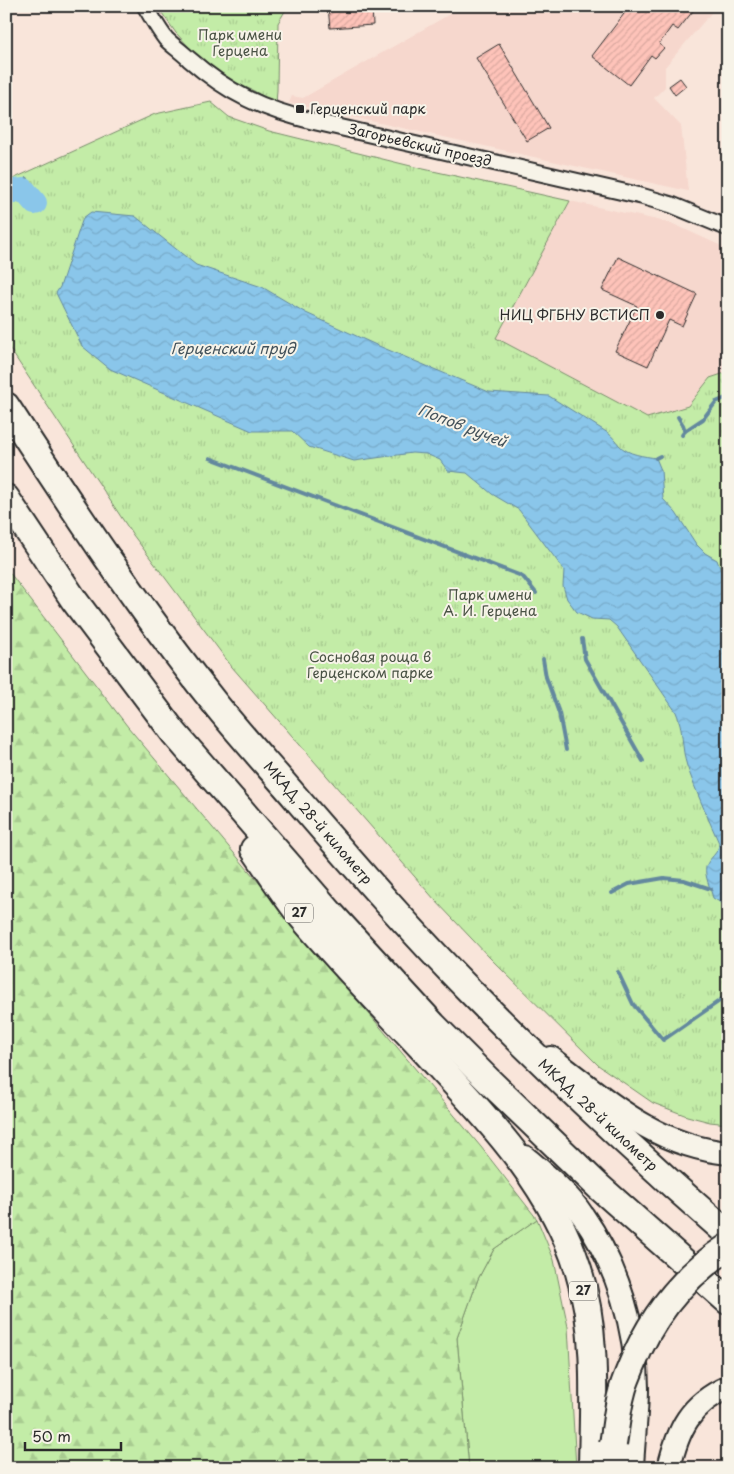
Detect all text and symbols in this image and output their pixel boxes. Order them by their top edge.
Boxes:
park label: Парк имени Герцена [198,24,282,61]
place label: Герценский парк [310,98,426,119]
marker: Герценский парк [294,103,306,115]
street label: Загорьевский проезд [347,118,494,171]
place label: НИЦ ФГБНУ ВСТИСП [500,304,650,325]
marker: НИЦ ФГБНУ ВСТИСП [654,309,666,321]
water label: Герценский пруд [171,336,296,359]
water label: Попов ручей [415,397,512,453]
park label: Парк имени А. И. Герцена [443,584,537,621]
park label: Сосновая роща в Герценском парке [307,646,434,683]
street label: МКАД, 28-й километр [259,757,378,889]
road number: 27 [285,904,313,922]
street label: МКАД, 28-й километр [534,1053,663,1176]
road number: 27 [569,1282,597,1300]
scale bar [25,1419,121,1451]
text: 50 m [32,1424,71,1447]

